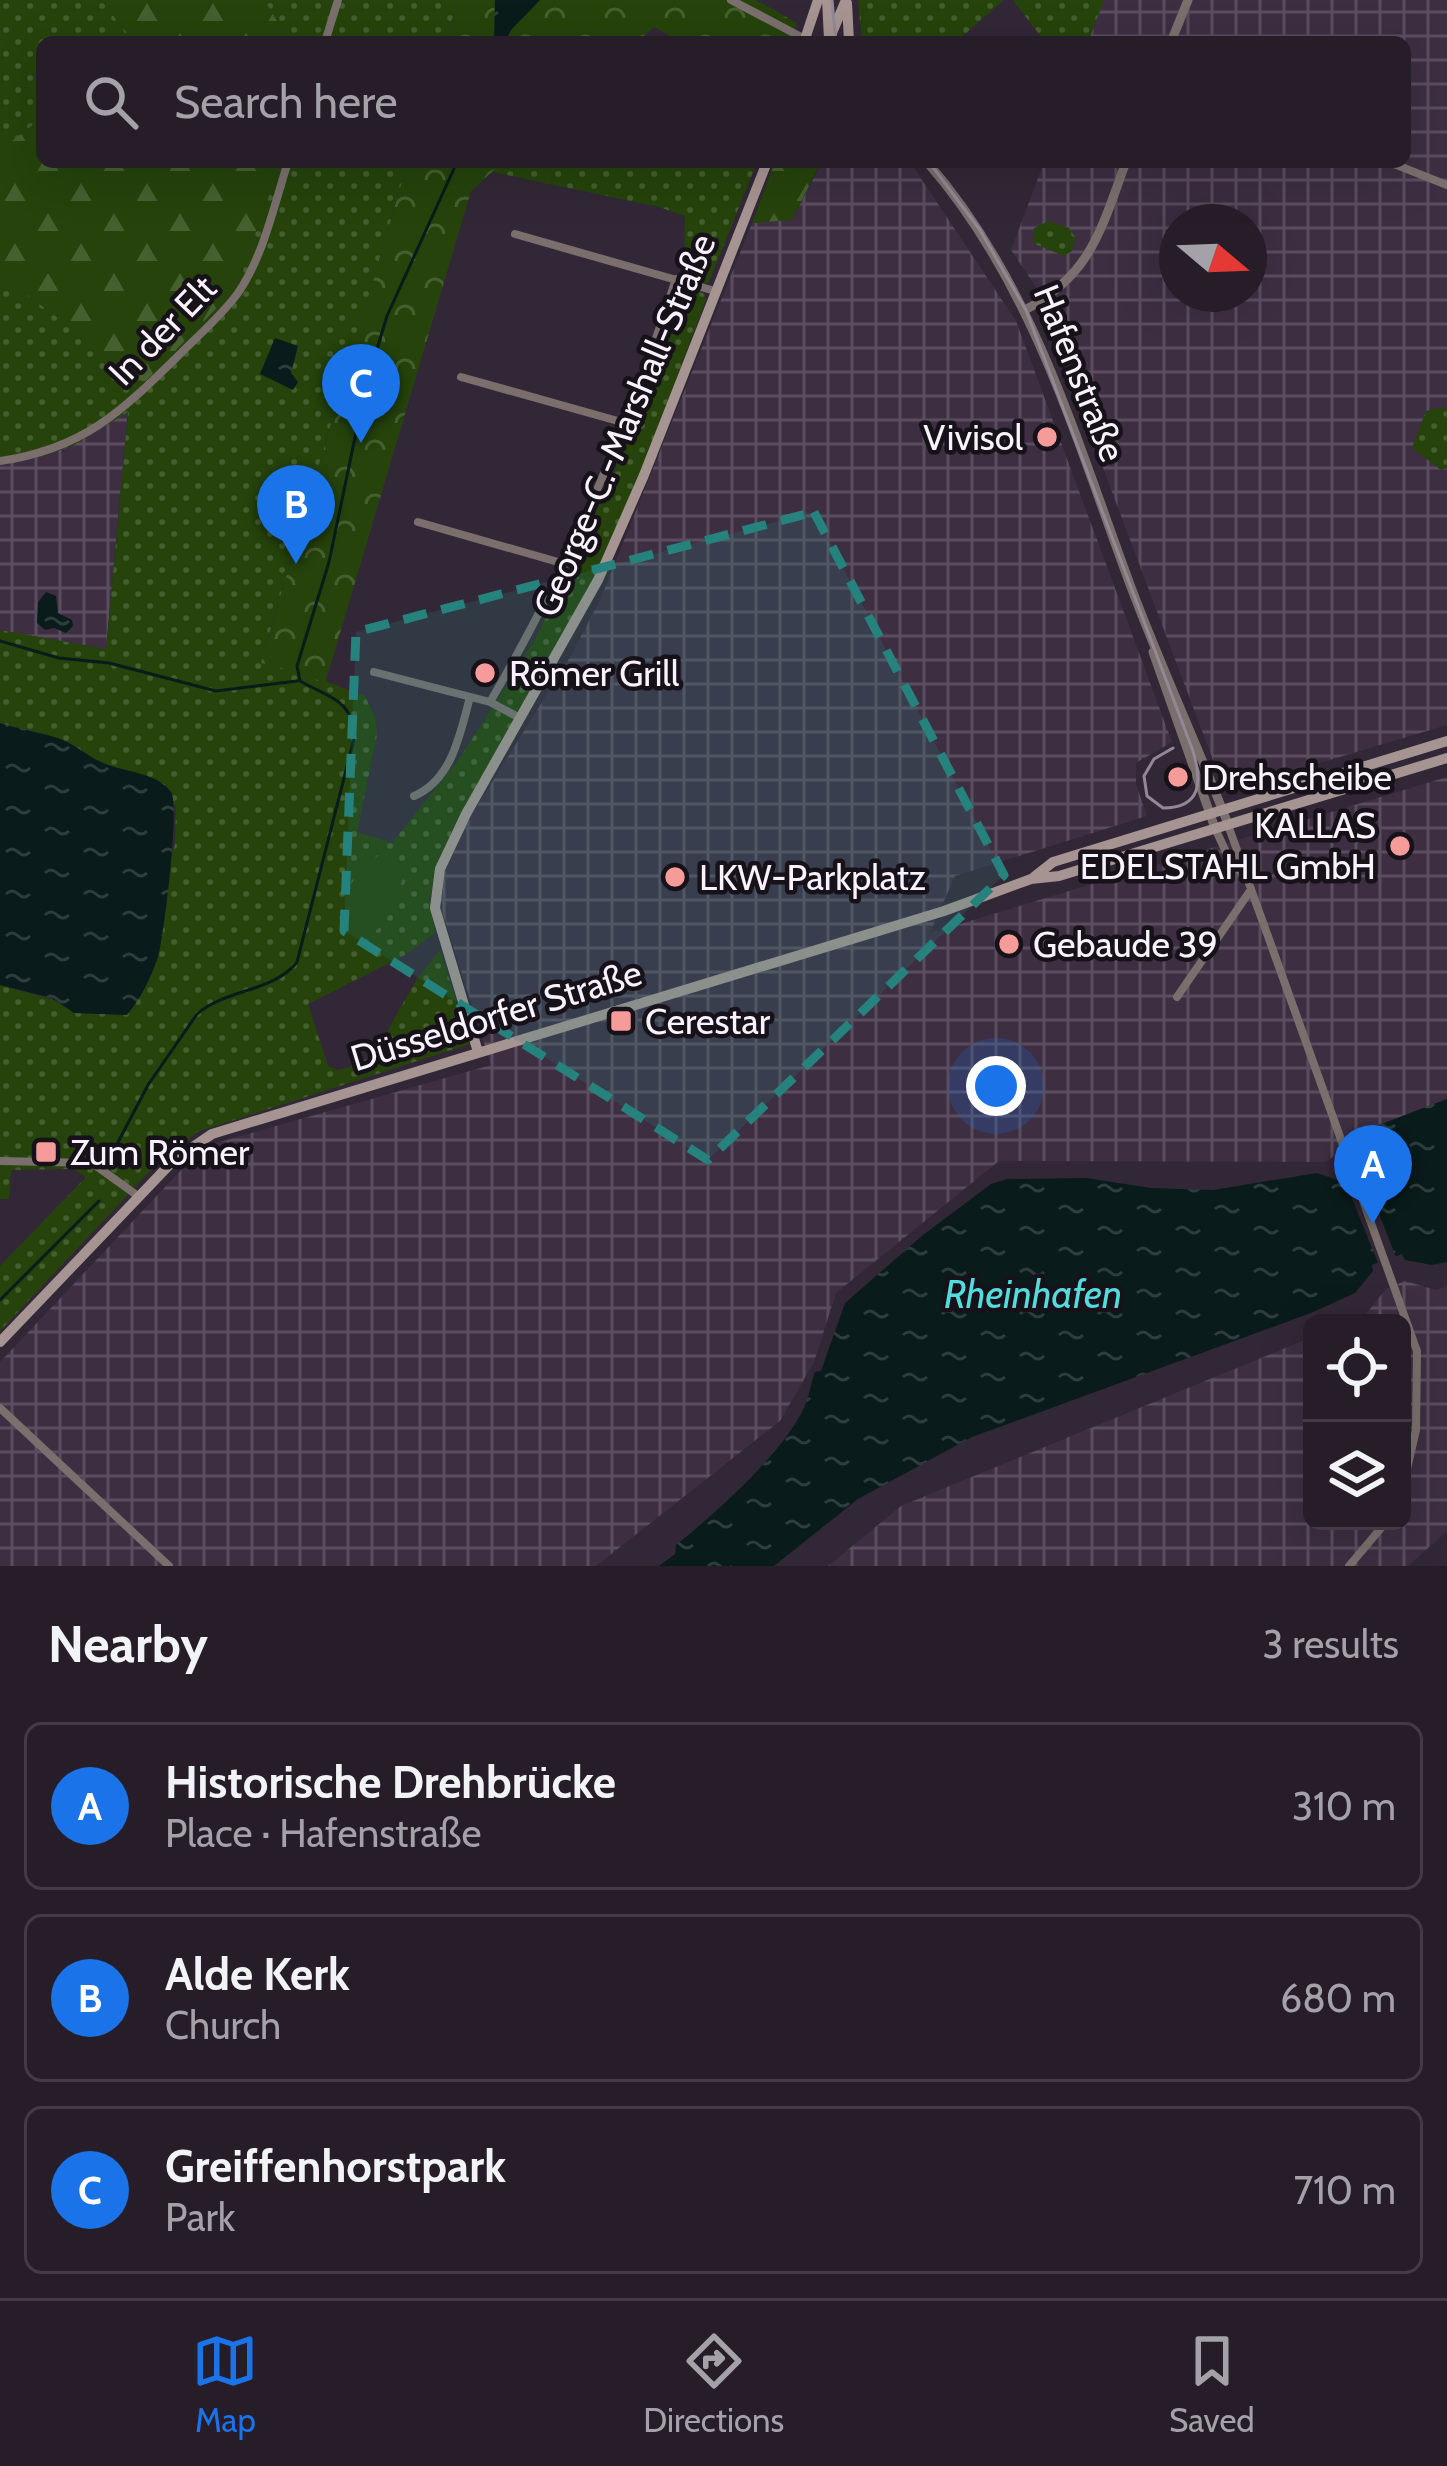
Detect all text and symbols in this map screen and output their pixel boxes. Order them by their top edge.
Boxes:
search box [36,36,1411,168]
icon: search [78,69,144,135]
text: Search here [174,75,398,129]
north arrow [1159,204,1267,312]
street label: George-C.-Marshall-Straße [523,227,725,623]
street label: In der Elt [99,266,225,394]
street label: Hafenstraße [1025,278,1135,468]
pin: C [322,344,400,443]
place label: Vivisol [923,415,1023,459]
marker: Vivisol [1034,424,1060,450]
pin: B [257,465,335,564]
place label: Römer Grill [509,651,680,695]
marker: Römer Grill [472,660,498,686]
place label: Drehscheibe [1202,755,1392,799]
marker: Drehscheibe [1165,764,1191,790]
place label: KALLAS EDELSTAHL GmbH [1080,803,1376,888]
marker: KALLAS EDELSTAHL GmbH [1387,833,1413,859]
place label: LKW-Parkplatz [699,855,926,899]
marker: LKW-Parkplatz [662,864,688,890]
place label: Gebaude 39 [1033,922,1218,966]
marker: Gebaude 39 [996,931,1022,957]
street label: Düsseldorfer Straße [345,950,647,1080]
place label: Cerestar [645,999,771,1043]
marker: Cerestar [608,1008,634,1034]
your location [966,1056,1026,1116]
pin: A [1334,1125,1412,1224]
place label: Zum Römer [70,1130,250,1174]
marker: Zum Römer [33,1139,59,1165]
water label: Rheinhafen [944,1270,1122,1318]
map controls [1303,1314,1411,1530]
button: locate [1303,1314,1411,1422]
button: layers [1303,1422,1411,1530]
text: Nearby [48,1613,208,1675]
text: 3 results [1262,1620,1399,1668]
text: Historische Drehbrücke [165,1755,616,1809]
text: A [78,1782,102,1830]
text: 310 m [1292,1782,1396,1830]
text: Place · Hafenstraße [165,1809,482,1857]
text: Alde Kerk [165,1947,350,2001]
text: B [78,1974,102,2022]
text: 680 m [1280,1974,1396,2022]
text: Church [165,2001,281,2049]
text: Greiffenhorstpark [165,2139,506,2193]
text: C [78,2166,102,2214]
text: 710 m [1293,2166,1396,2214]
text: Park [165,2193,235,2241]
tab: Map [192,2328,258,2440]
tab: Directions [643,2328,784,2440]
tab: Saved [1169,2328,1255,2440]

